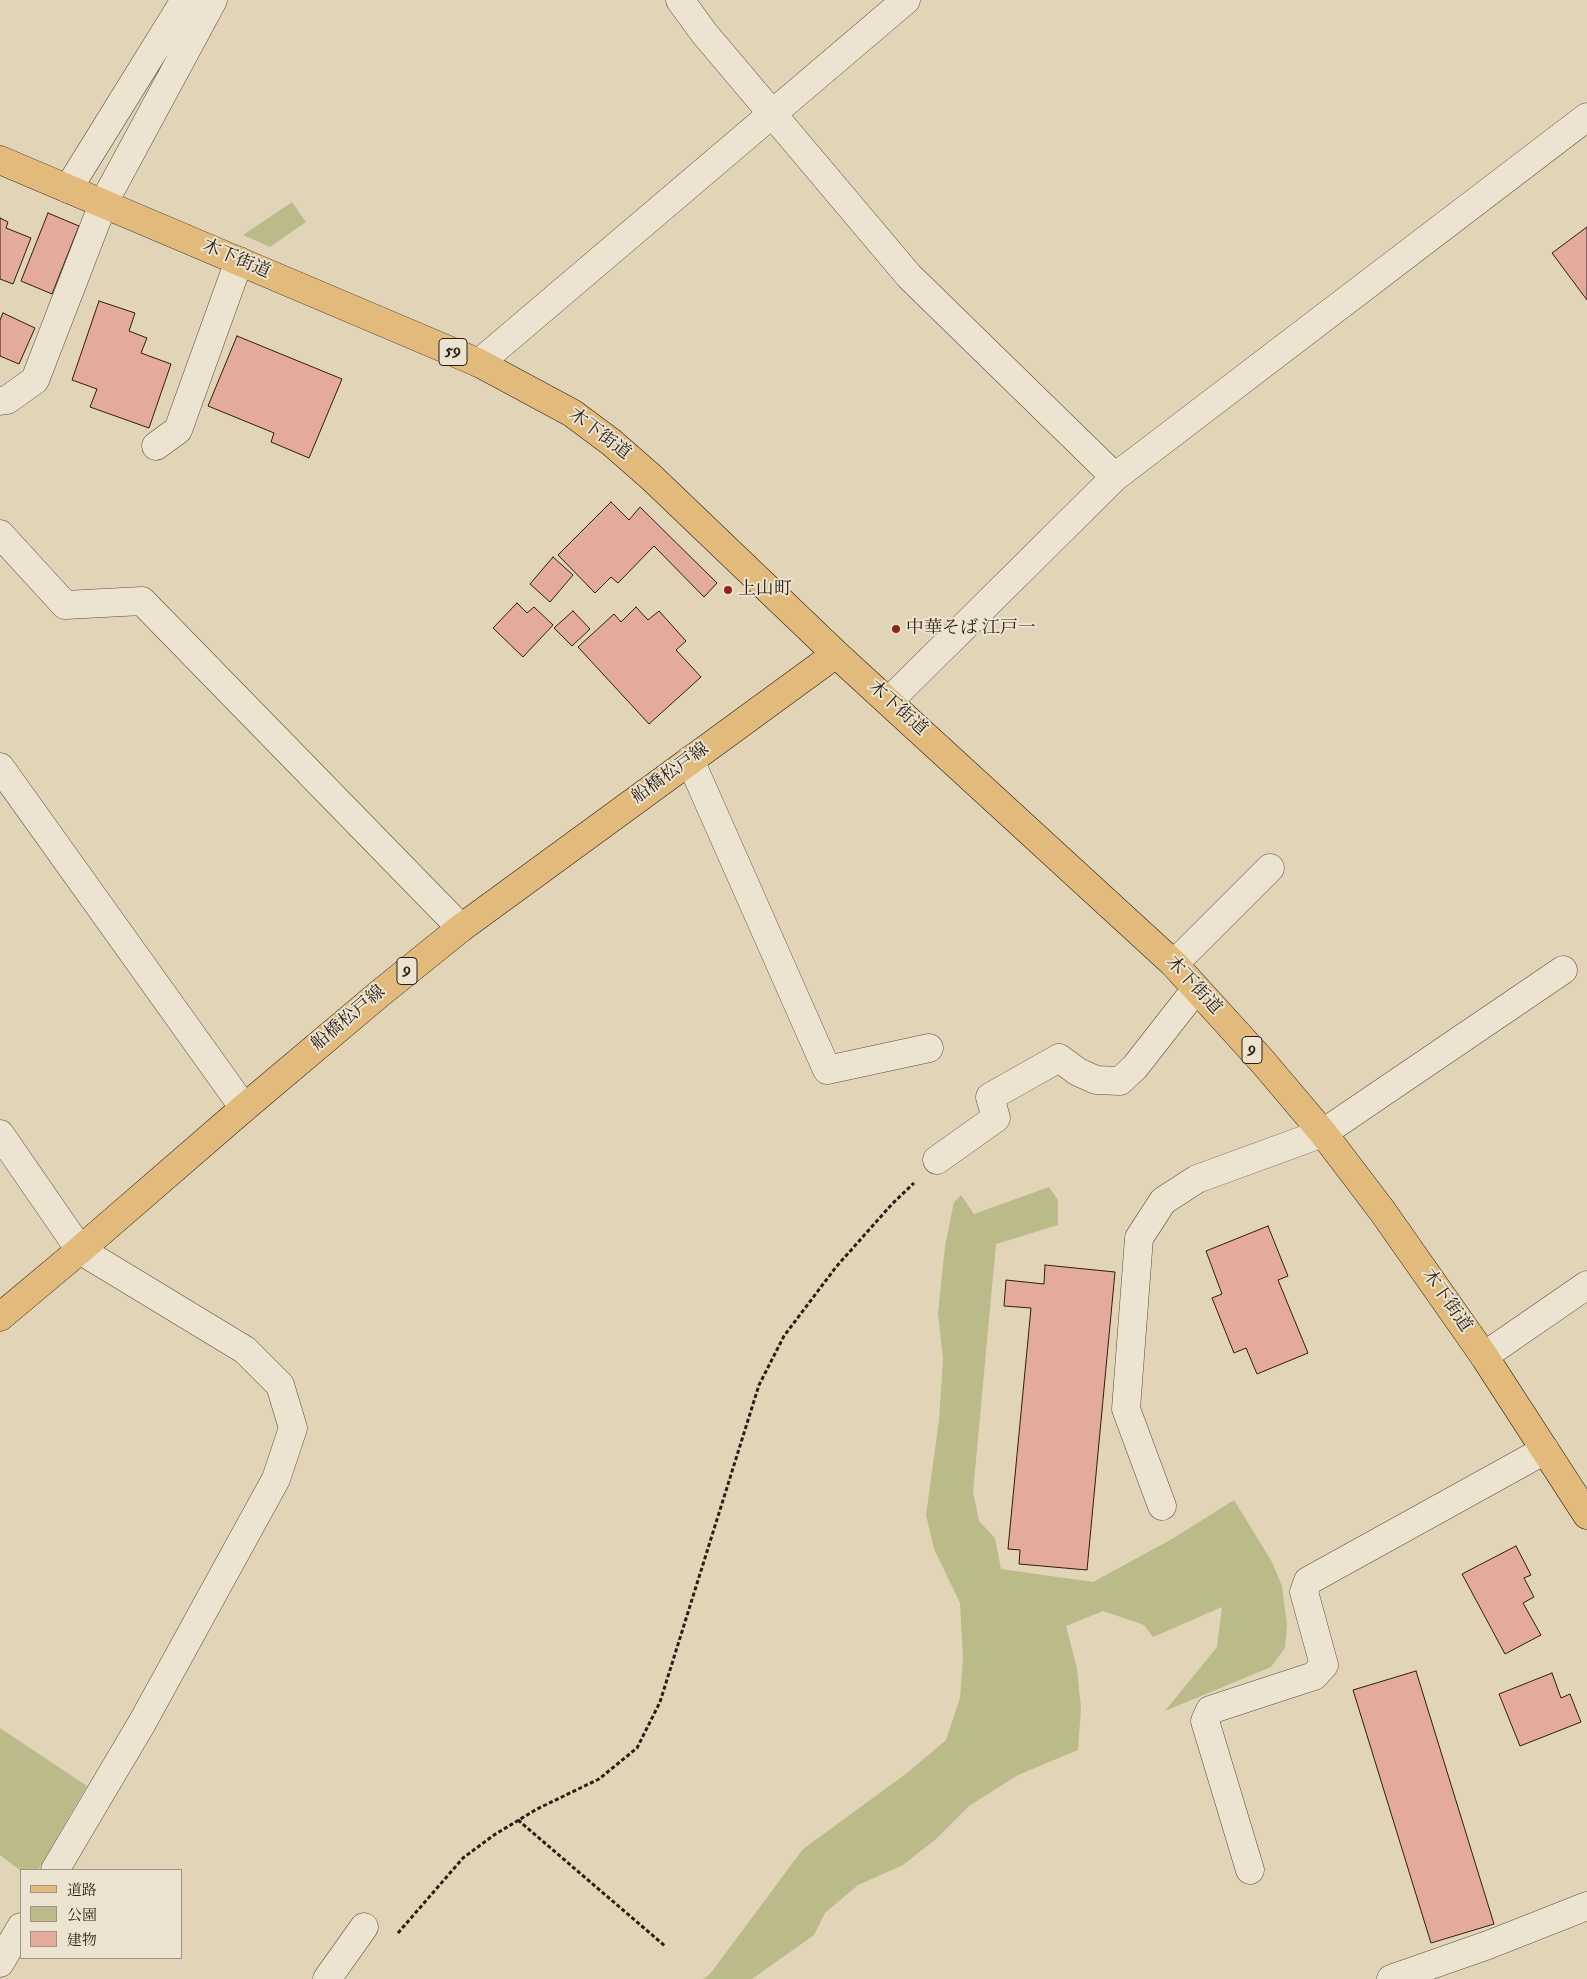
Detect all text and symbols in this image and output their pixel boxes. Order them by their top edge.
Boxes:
street label: 木下街道 [199,236,273,284]
road number: 59 [439,338,467,366]
street label: 木下街道 [564,405,634,465]
place label: 上山町 [738,579,792,601]
marker: 上山町 [722,584,734,596]
place label: 中華そば 江戸一 [906,618,1036,640]
marker: 中華そば 江戸一 [890,623,902,635]
street label: 木下街道 [863,677,931,741]
street label: 船橋松戸線 [628,739,714,809]
street label: 木下街道 [1161,952,1225,1020]
road number: 9 [397,958,417,984]
street label: 船橋松戸線 [308,982,390,1056]
road number: 9 [1242,1036,1262,1064]
street label: 木下街道 [1417,1265,1475,1337]
legend [20,1869,182,1959]
text: 道路 [67,1881,97,1900]
text: 公園 [67,1906,97,1925]
text: 建物 [67,1931,97,1950]

